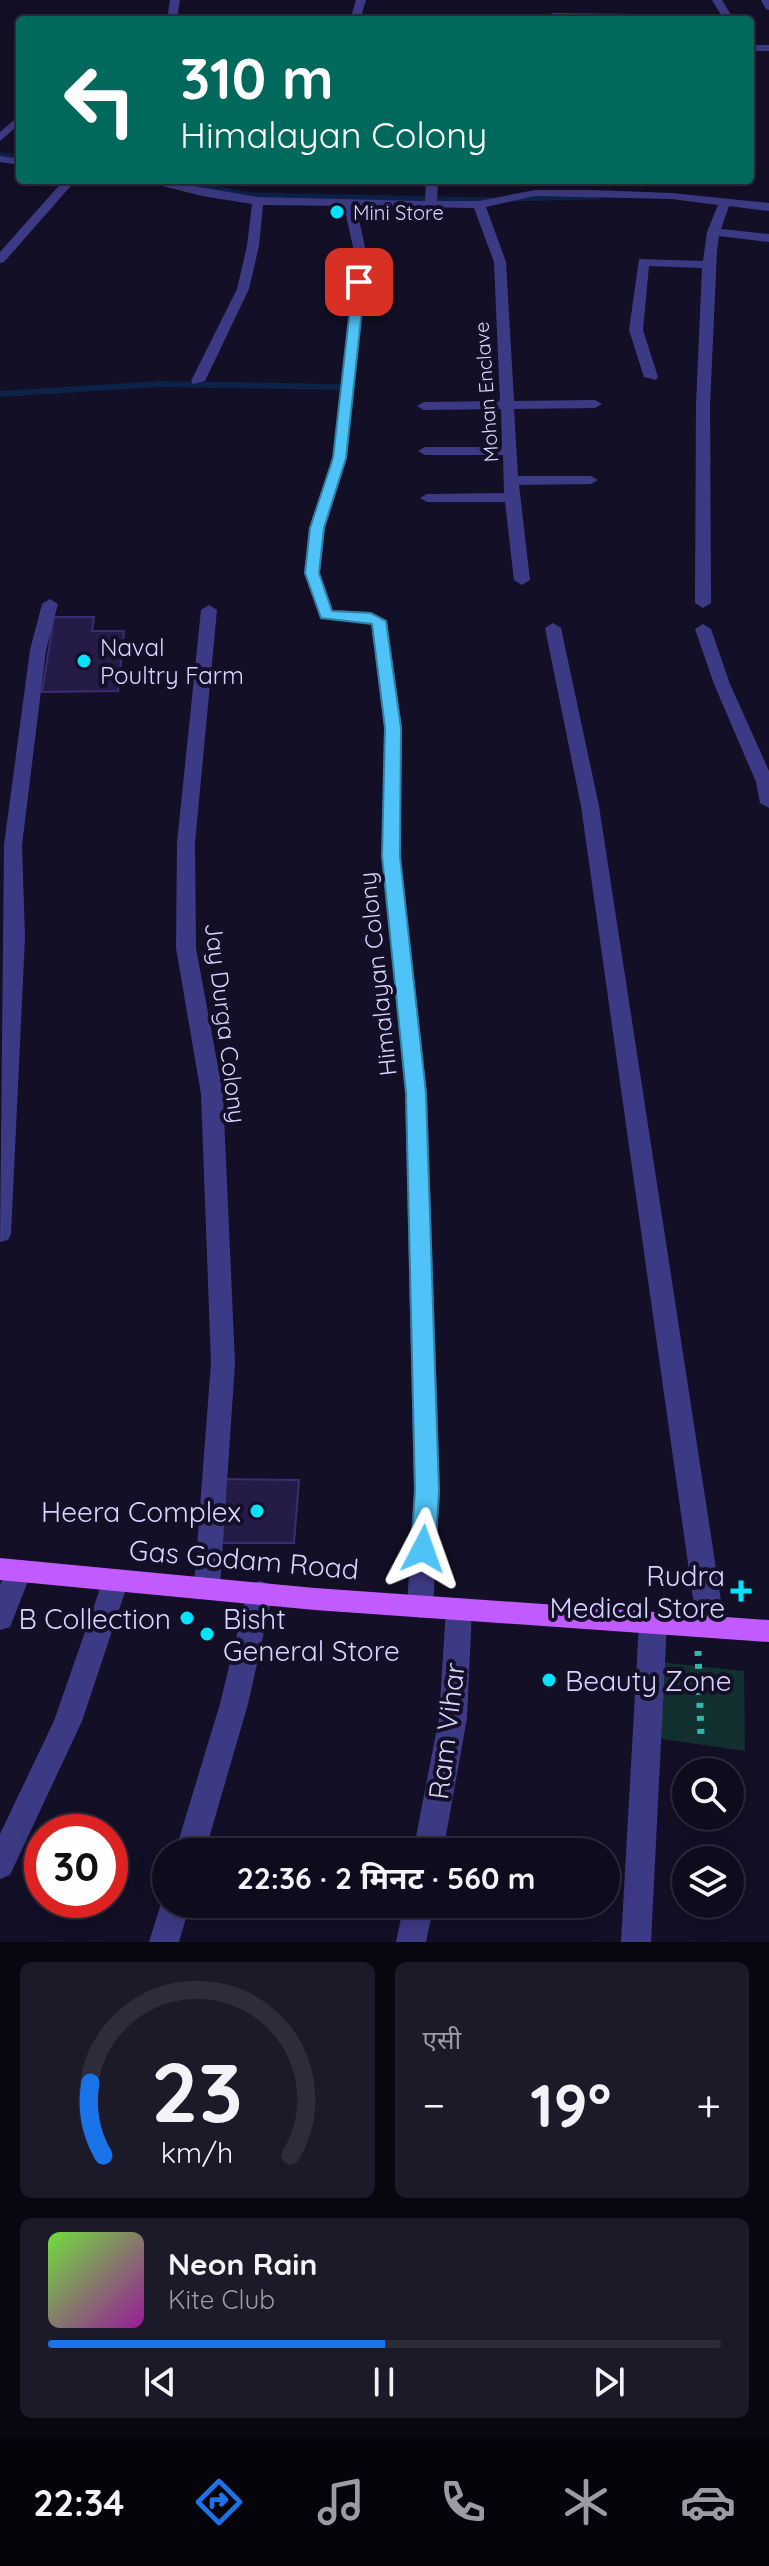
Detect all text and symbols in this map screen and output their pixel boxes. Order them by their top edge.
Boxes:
text: 310 m [180,43,334,113]
icon: left [48,48,152,152]
text: Himalayan Colony [180,112,487,157]
place label: Mini Store [353,200,444,225]
marker: Mini Store [328,203,346,221]
pin [325,248,393,316]
icon: arrive [337,260,381,304]
street label: Mohan Enclave [469,321,503,463]
place label: Naval Poultry Farm [100,632,244,690]
marker: Naval Poultry Farm [75,652,93,670]
street label: Himalayan Colony [351,871,403,1077]
street label: Jay Durga Colony [199,921,253,1125]
place label: Heera Complex [41,1494,241,1529]
marker: Heera Complex [248,1502,266,1520]
position arrow [381,1507,465,1591]
street label: Gas Godam Road [128,1532,360,1586]
place label: Rudra Medical Store [550,1558,725,1625]
marker: Rudra Medical Store [732,1582,750,1600]
place label: B Collection [18,1601,171,1636]
place label: Bisht General Store [223,1601,400,1668]
marker: B Collection [178,1609,196,1627]
marker: Bisht General Store [198,1625,216,1643]
street label: Ram Vihar [420,1661,472,1801]
place label: Beauty Zone [565,1663,732,1698]
marker: Beauty Zone [540,1671,558,1689]
map controls [672,1758,744,1918]
button: search [672,1758,744,1830]
speed limit sign: 30 [24,1814,128,1918]
button: layers [672,1846,744,1918]
text: 22:36 · 2 मिनट · 560 m [237,1859,535,1897]
text: एसी [423,2023,461,2056]
text: 23 [151,2039,243,2143]
text: 19° [530,2067,611,2142]
text: − [423,2077,445,2132]
text: + [696,2077,721,2132]
text: km/h [161,2134,234,2170]
text: Neon Rain [168,2245,317,2283]
text: Kite Club [168,2283,275,2316]
icon: previous [138,2360,182,2404]
icon: pause [362,2360,406,2404]
icon: next [587,2360,631,2404]
icon: directions [191,2474,247,2530]
icon: music [313,2474,369,2530]
icon: phone [435,2474,491,2530]
icon: climate [558,2474,614,2530]
icon: car [680,2474,736,2530]
text: 22:34 [33,2480,124,2525]

